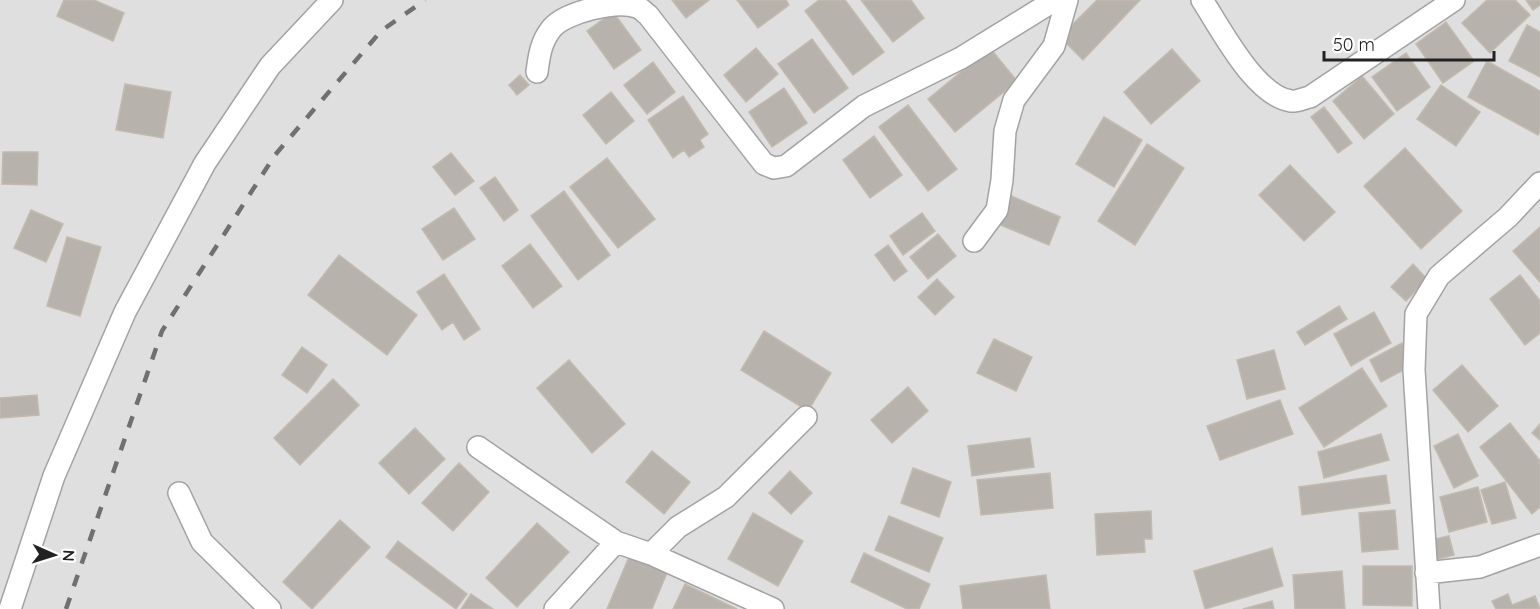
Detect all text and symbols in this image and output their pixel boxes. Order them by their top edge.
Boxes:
scale bar [1324,24,1494,62]
text: 50 m [1333,33,1375,56]
north arrow [24,525,84,585]
text: N [59,549,79,562]

